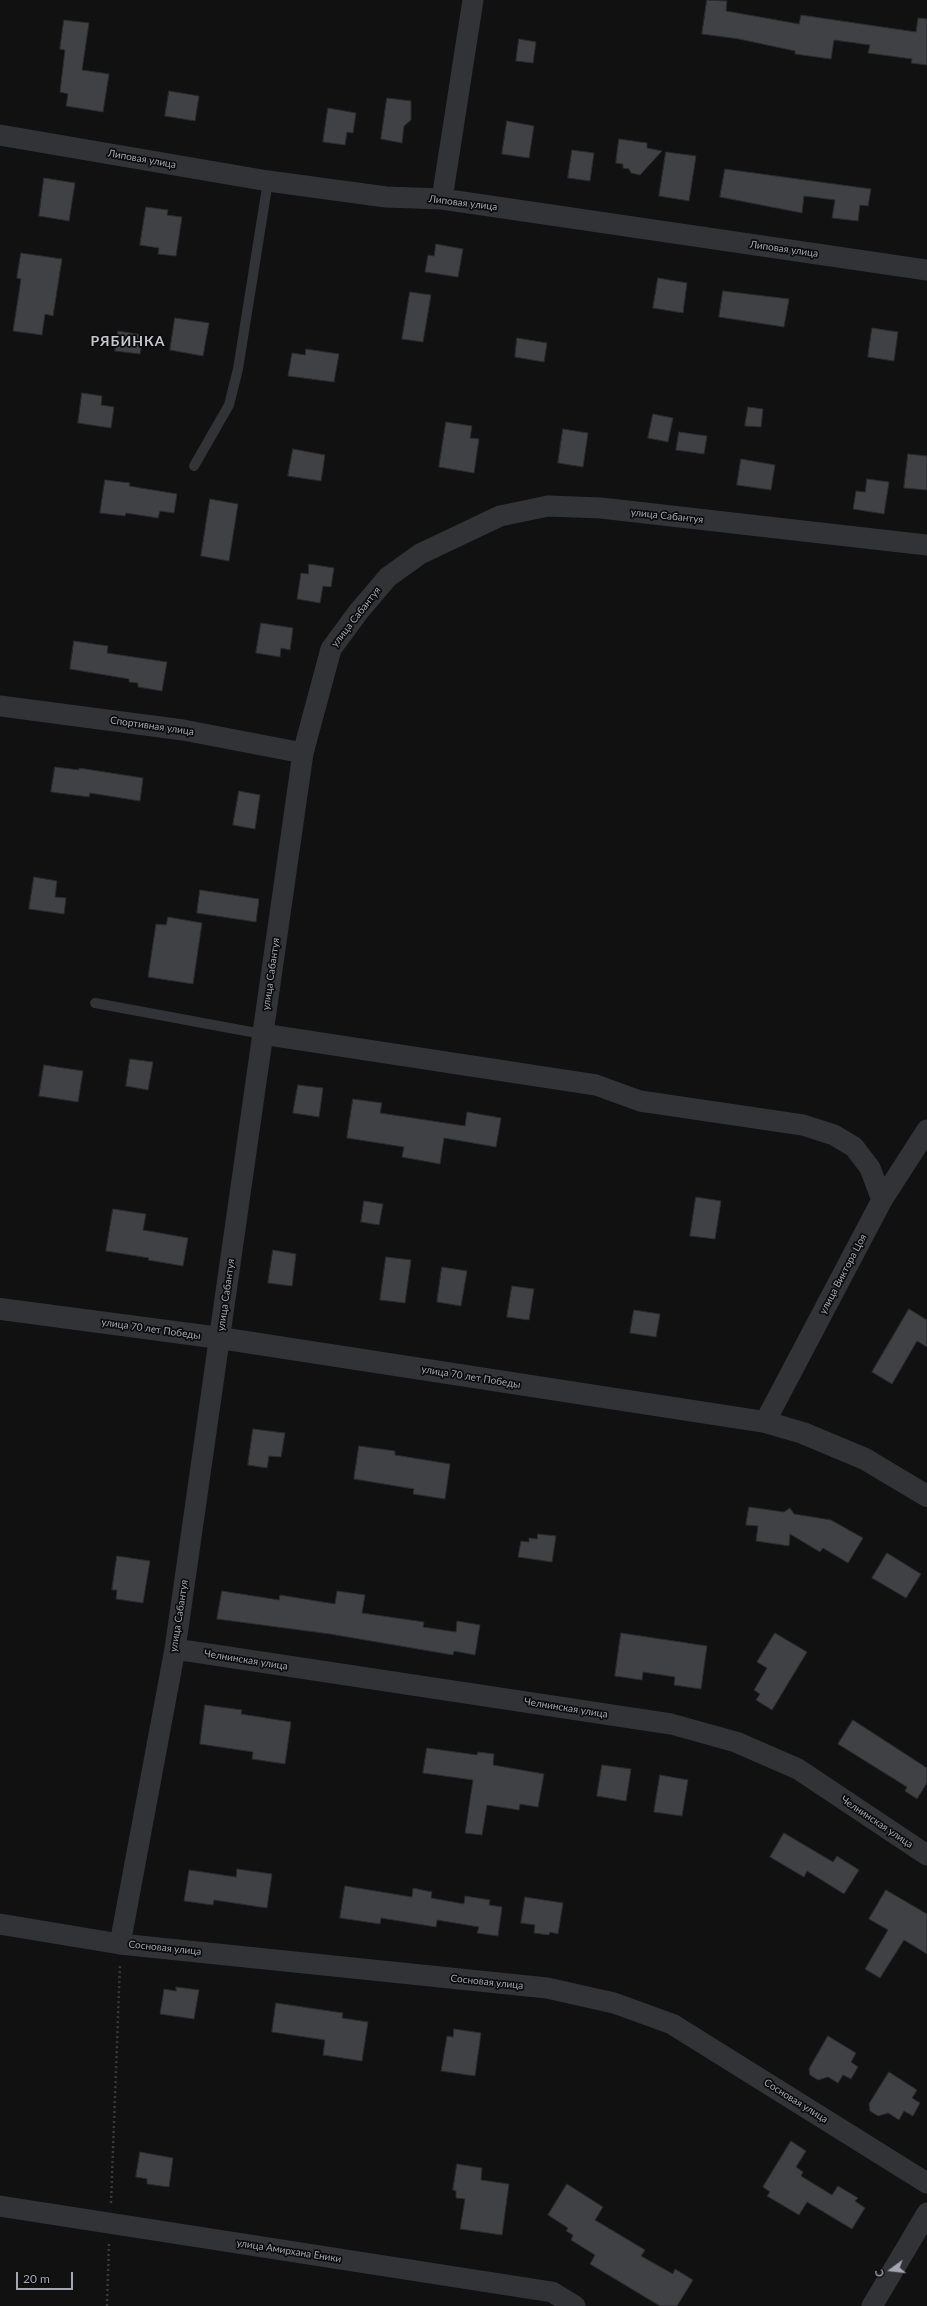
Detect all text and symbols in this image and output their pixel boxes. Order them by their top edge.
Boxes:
street label: Липовая улица [107,147,177,171]
street label: Липовая улица [428,193,498,213]
street label: Липовая улица [749,238,819,260]
district label: РЯБИНКА [91,333,165,349]
street label: улица Сабантуя [630,506,704,526]
street label: улица Сабантуя [329,585,383,649]
street label: Спортивная улица [109,714,195,738]
street label: улица Сабантуя [260,937,282,1011]
street label: улица Виктора Цоя [817,1232,869,1316]
street label: улица Сабантуя [215,1258,237,1332]
street label: улица 70 лет Победы [101,1316,201,1342]
street label: улица 70 лет Победы [421,1363,521,1391]
street label: улица Сабантуя [167,1579,191,1653]
street label: Челнинская улица [203,1647,289,1673]
street label: Челнинская улица [523,1695,609,1721]
street label: Челнинская улица [839,1793,915,1851]
street label: Сосновая улица [128,1938,202,1958]
street label: Сосновая улица [450,1972,524,1992]
street label: Сосновая улица [762,2077,830,2125]
street label: улица Амирхана Еники [236,2237,342,2265]
north arrow [871,2250,911,2290]
scale bar [18,2264,75,2290]
text: С [872,2268,886,2278]
text: 20 m [23,2271,50,2286]

